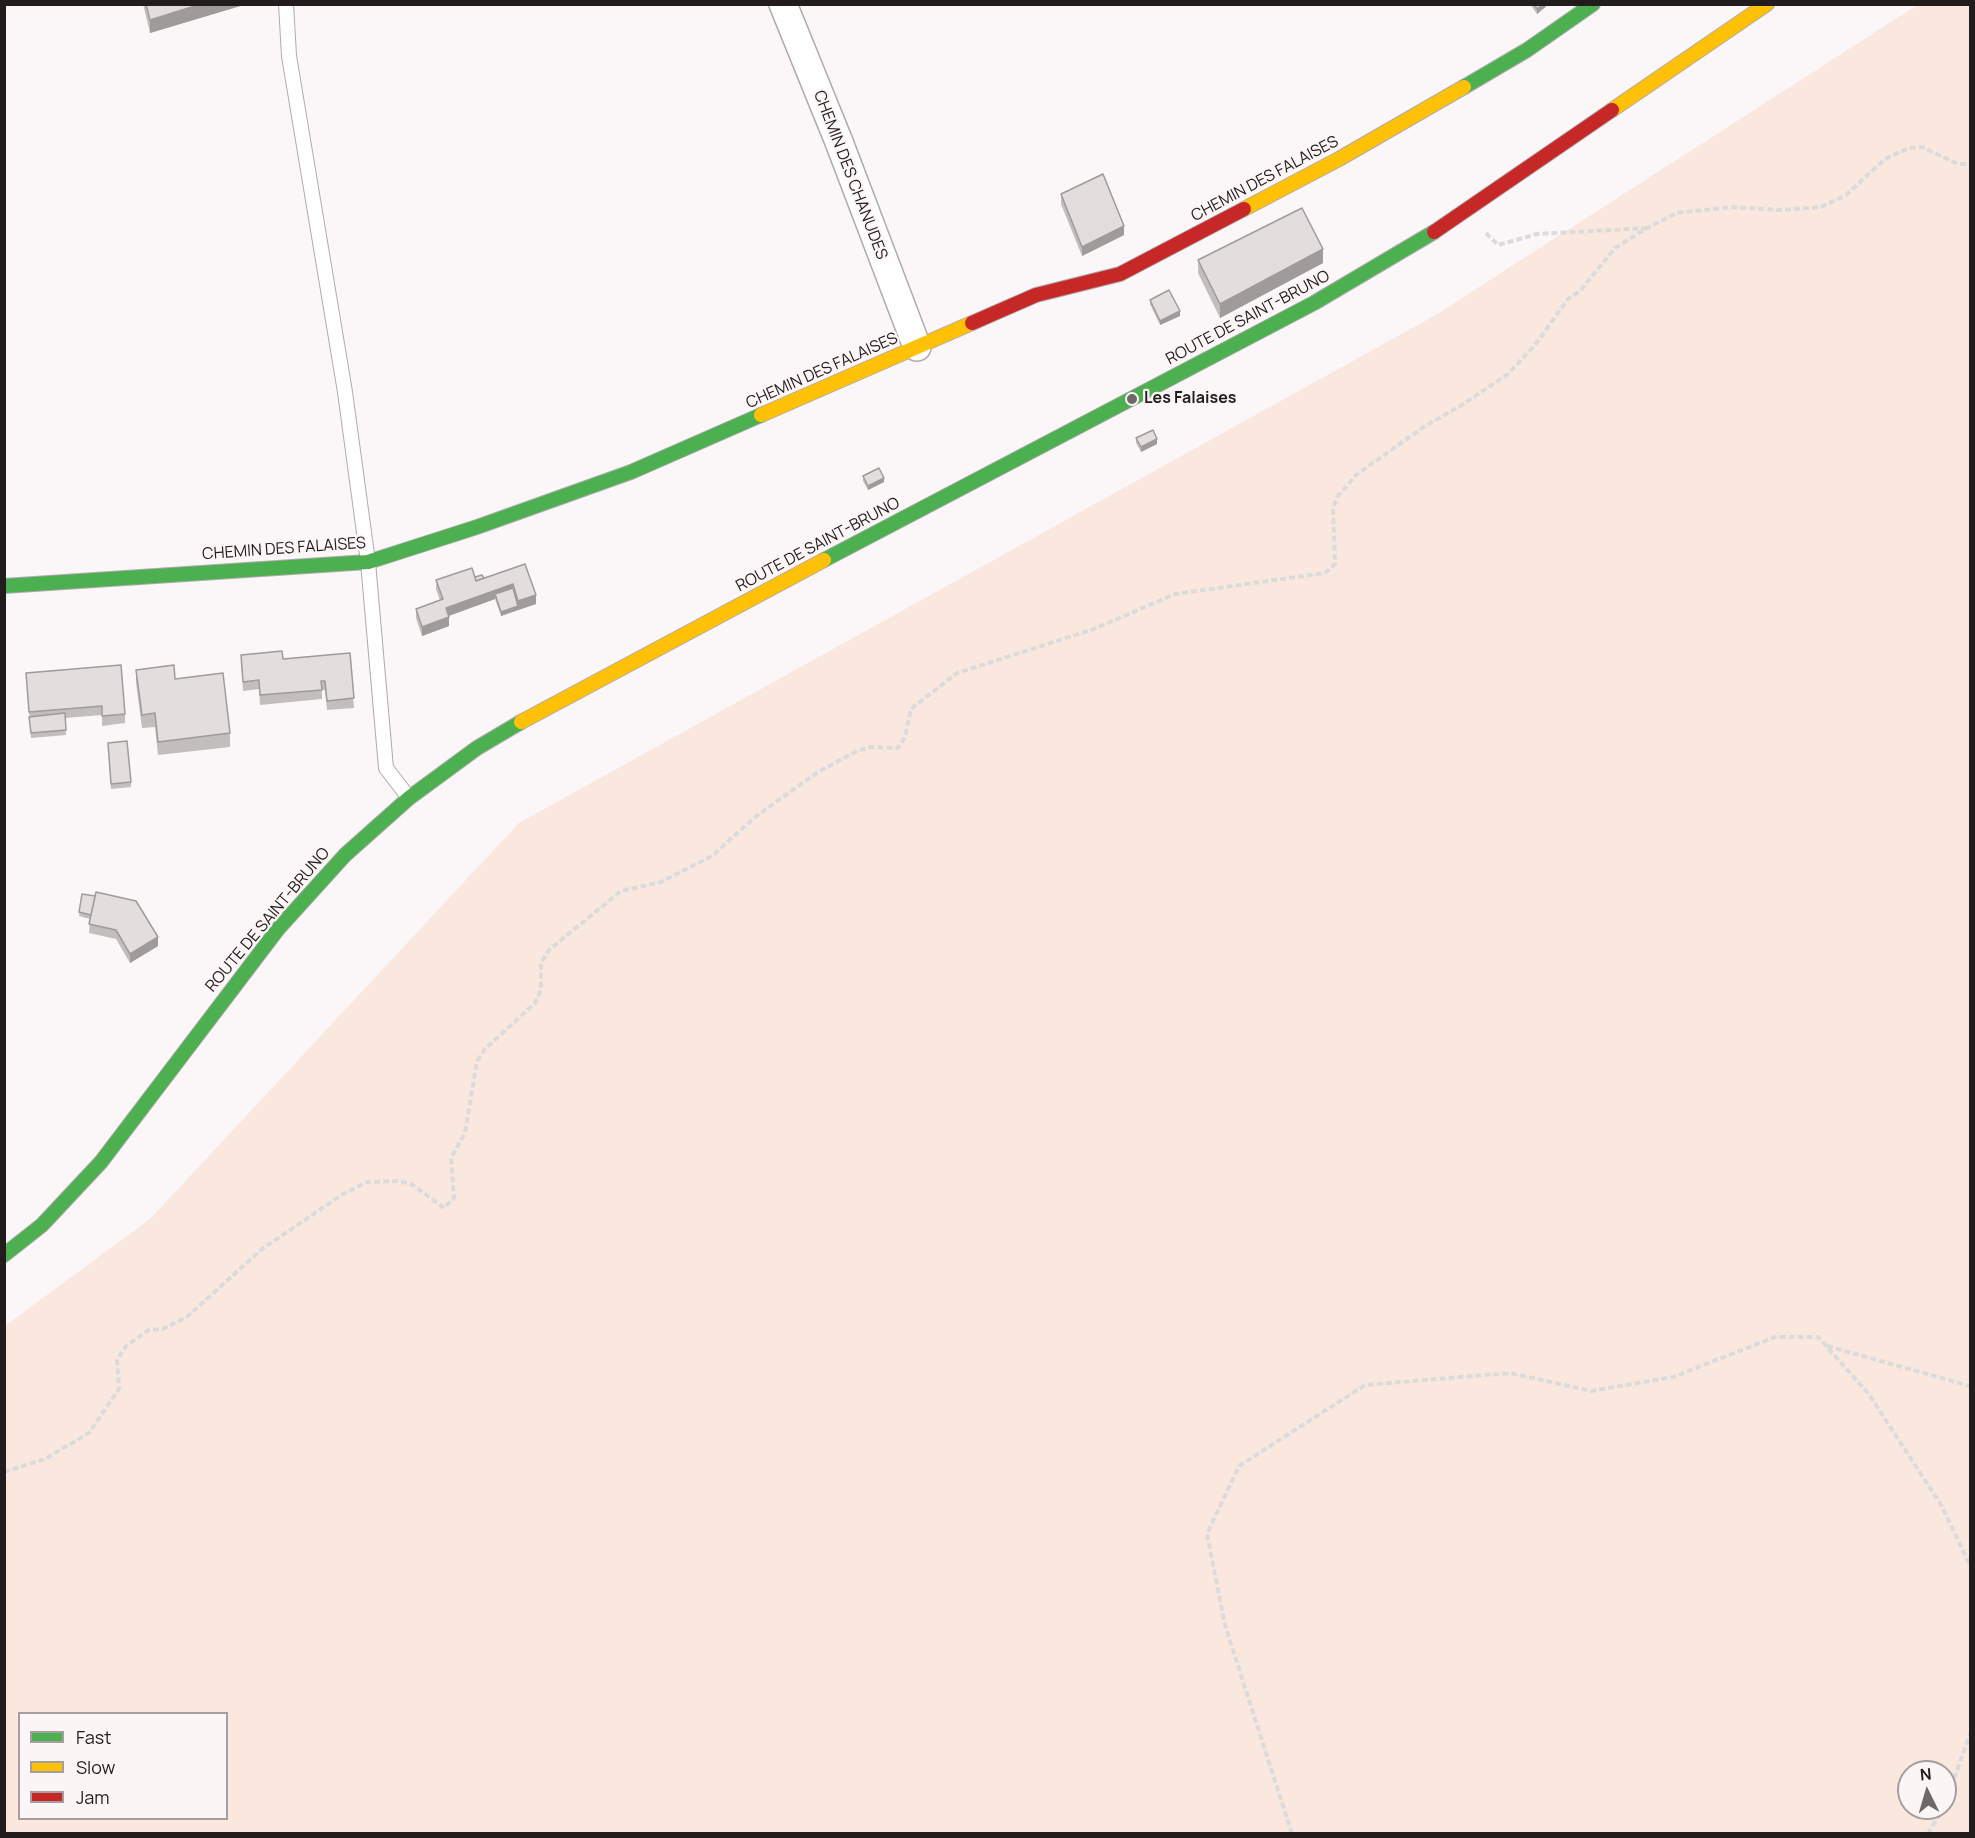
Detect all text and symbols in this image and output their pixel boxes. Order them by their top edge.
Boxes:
street label: CHEMIN DES CHANUDES [809,88,891,262]
street label: CHEMIN DES FALAISES [1188,132,1342,226]
street label: ROUTE DE SAINT-BRUNO [1163,267,1333,369]
street label: CHEMIN DES FALAISES [743,329,901,413]
place label: Les Falaises [1144,389,1236,409]
marker: Les Falaises [1125,392,1139,406]
street label: ROUTE DE SAINT-BRUNO [733,494,903,596]
street label: CHEMIN DES FALAISES [202,534,366,564]
street label: ROUTE DE SAINT-BRUNO [202,844,334,996]
legend [18,1712,228,1820]
text: Fast [76,1725,111,1749]
text: Slow [76,1755,115,1779]
north arrow [1897,1760,1957,1820]
text: N [1919,1763,1932,1786]
text: Jam [76,1785,110,1809]

